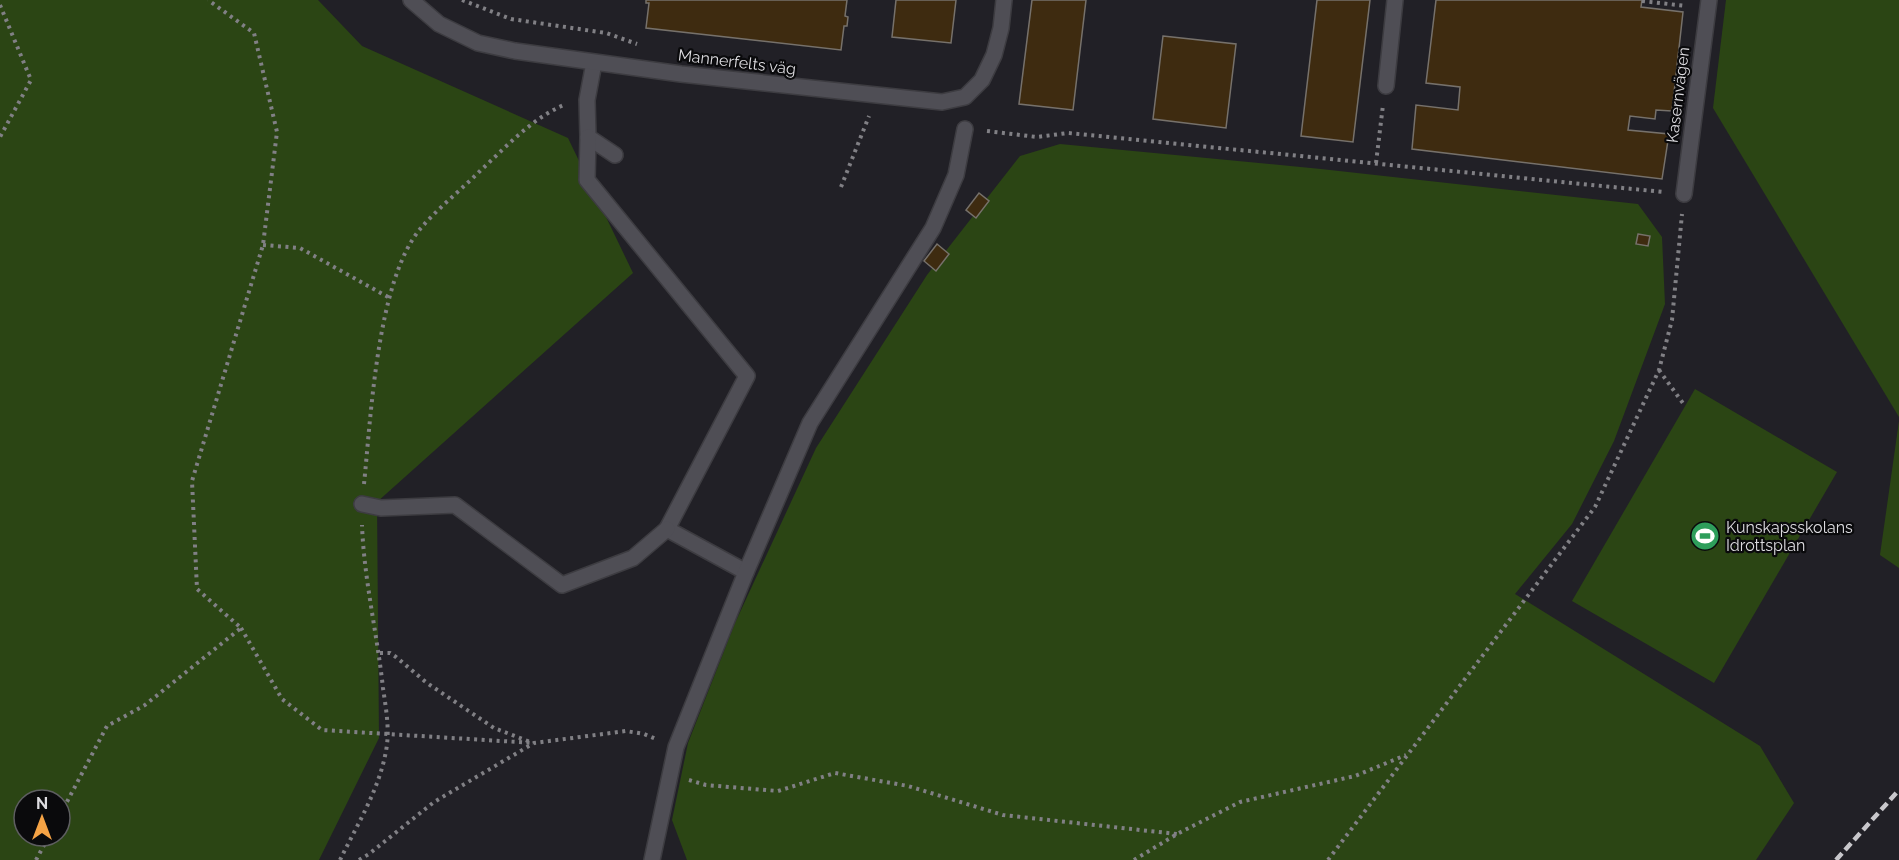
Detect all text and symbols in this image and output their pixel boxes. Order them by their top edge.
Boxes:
street label: Mannerfelts väg [677,45,797,79]
street label: Kasernvägen [1663,46,1693,144]
place label: Kunskapsskolans Idrottsplan [1726,518,1853,555]
sports icon: Kunskapsskolans Idrottsplan [1689,520,1721,552]
north arrow [12,788,72,848]
text: N [36,794,48,813]

